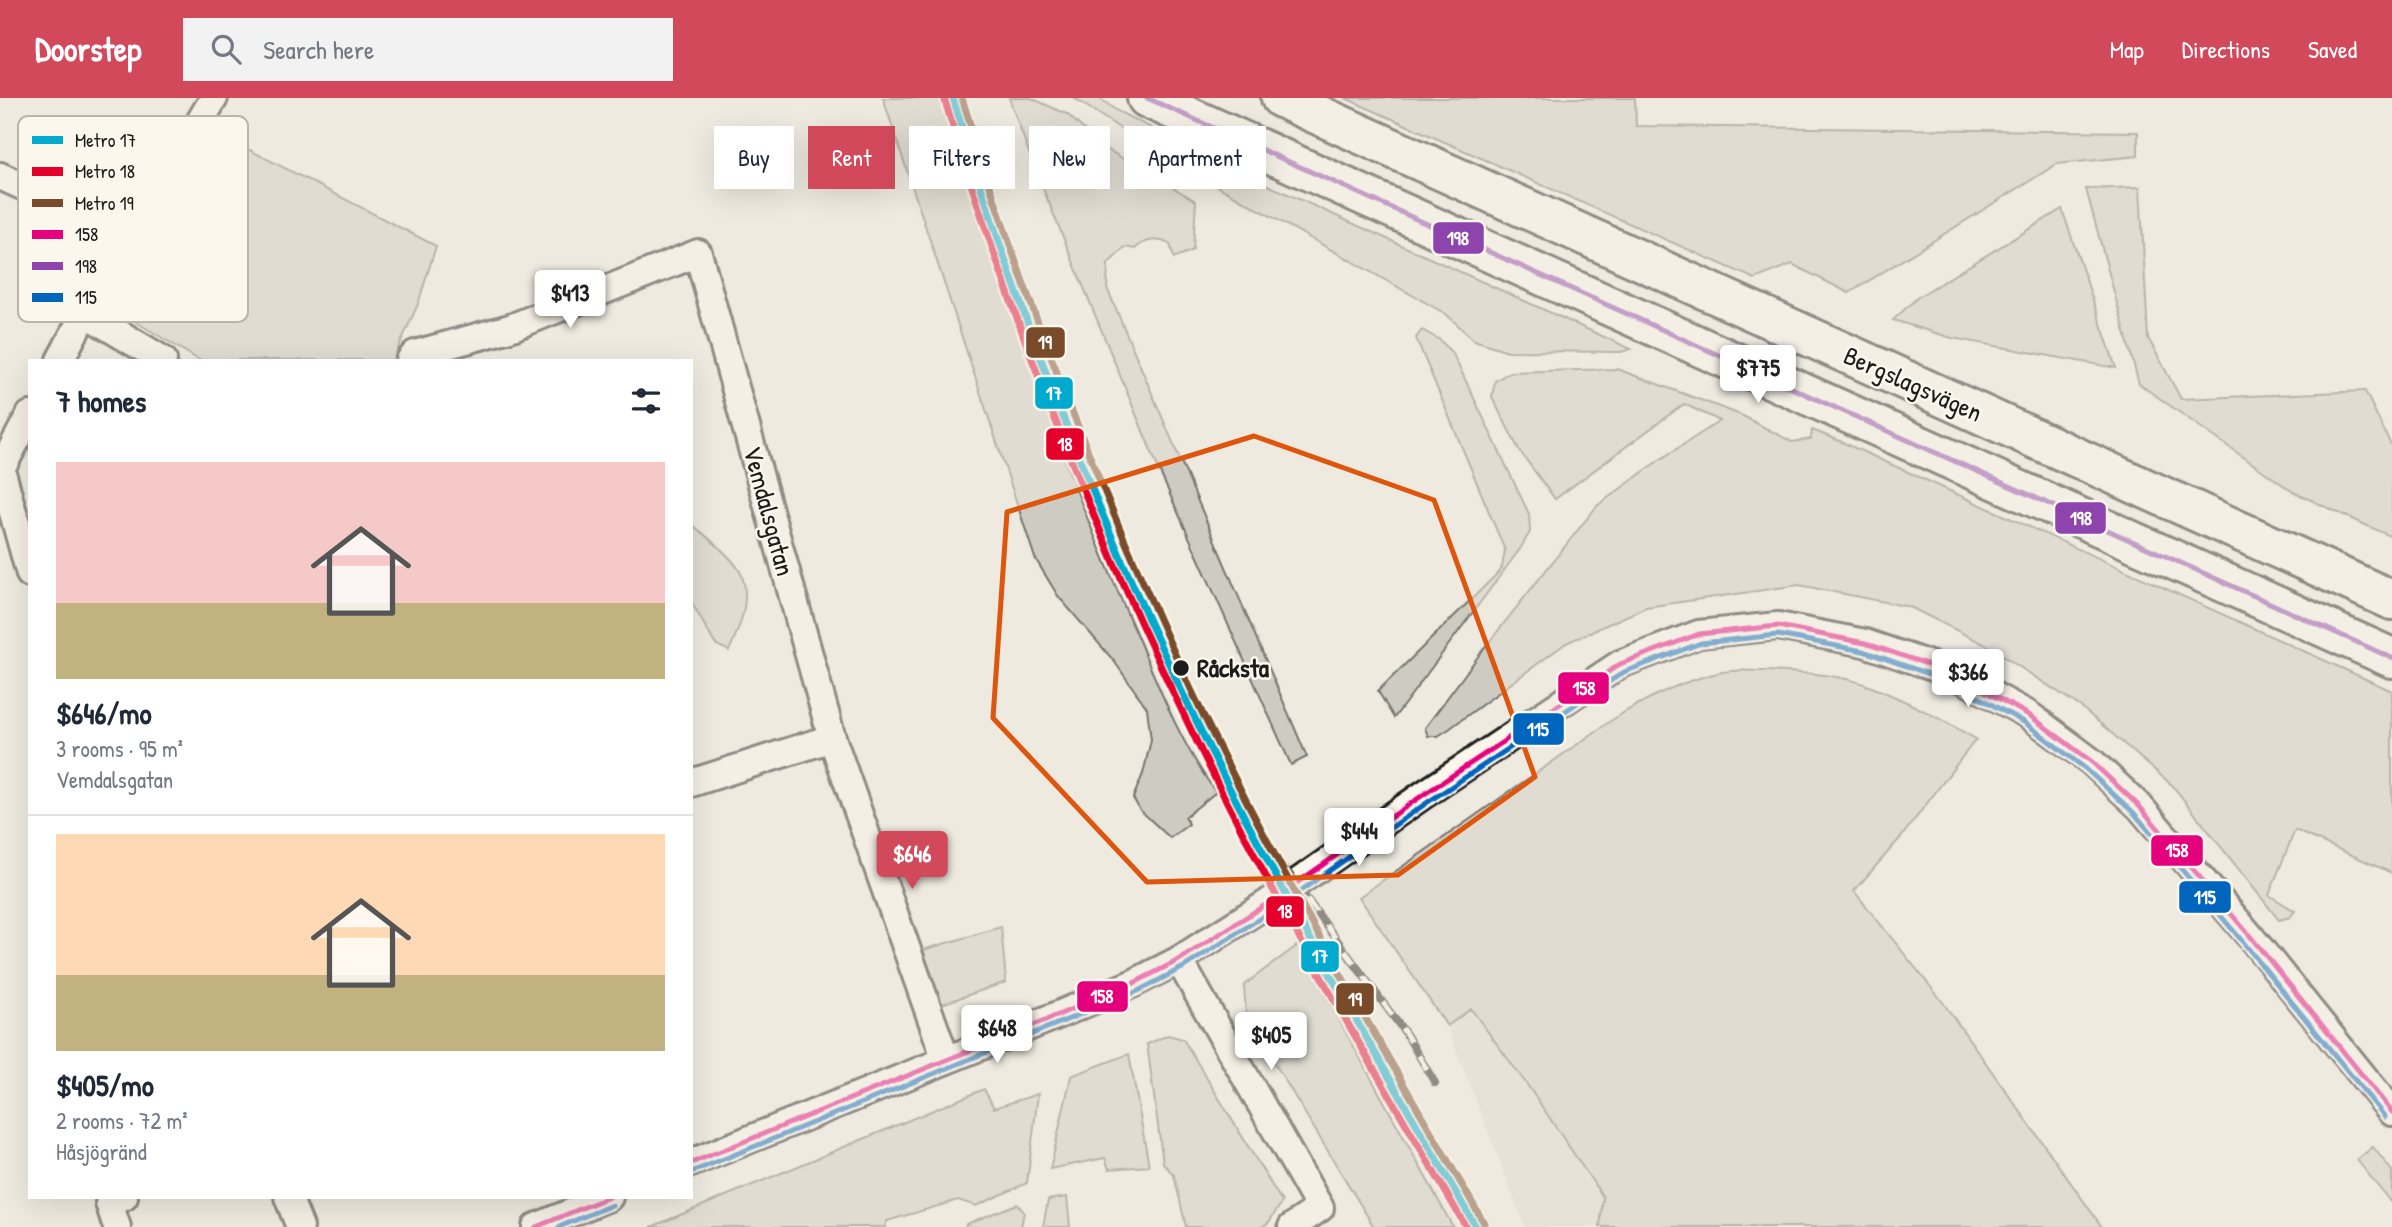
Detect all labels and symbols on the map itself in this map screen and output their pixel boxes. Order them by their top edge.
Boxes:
legend [18,116,248,322]
text: Metro 17 [75,127,136,153]
text: Metro 18 [75,158,135,184]
text: Metro 19 [75,190,134,216]
text: 158 [75,221,98,247]
line badge: 198 [1432,221,1485,255]
text: 198 [1447,225,1469,251]
text: 198 [75,253,97,279]
pin: $413 [529,271,611,330]
text: 115 [75,284,97,310]
line badge: 19 [1025,326,1066,359]
text: 19 [1038,329,1052,355]
street label: Bergslagsvägen [1838,337,1988,430]
pin: $775 [1717,345,1799,405]
line badge: 17 [1034,376,1074,410]
text: 17 [1046,380,1062,406]
line badge: 18 [1045,427,1085,461]
text: 18 [1057,431,1073,457]
street label: Vemdalsgatan [735,442,804,579]
line badge: 198 [2054,501,2107,535]
text: 198 [2070,505,2092,531]
place label: Råcksta [1197,650,1270,685]
pin: $366 [1927,650,2009,709]
marker: Råcksta [1171,658,1191,678]
line badge: 158 [1557,671,1610,705]
text: 158 [1572,675,1596,701]
line badge: 115 [1512,712,1565,746]
text: 115 [1527,716,1550,742]
pin: $444 [1318,808,1400,868]
pin: $646 [871,832,953,891]
line badge: 158 [2150,834,2204,867]
text: 158 [2165,837,2189,863]
line badge: 115 [2178,880,2232,914]
text: 115 [2194,884,2217,910]
line badge: 18 [1265,895,1305,928]
text: 18 [1277,898,1293,924]
line badge: 17 [1300,940,1340,973]
text: 17 [1312,943,1328,969]
line badge: 158 [1076,980,1129,1013]
line badge: 19 [1335,982,1375,1016]
text: 158 [1090,983,1114,1009]
text: 19 [1348,986,1362,1012]
pin: $648 [956,1006,1038,1065]
pin: $405 [1230,1012,1312,1072]

